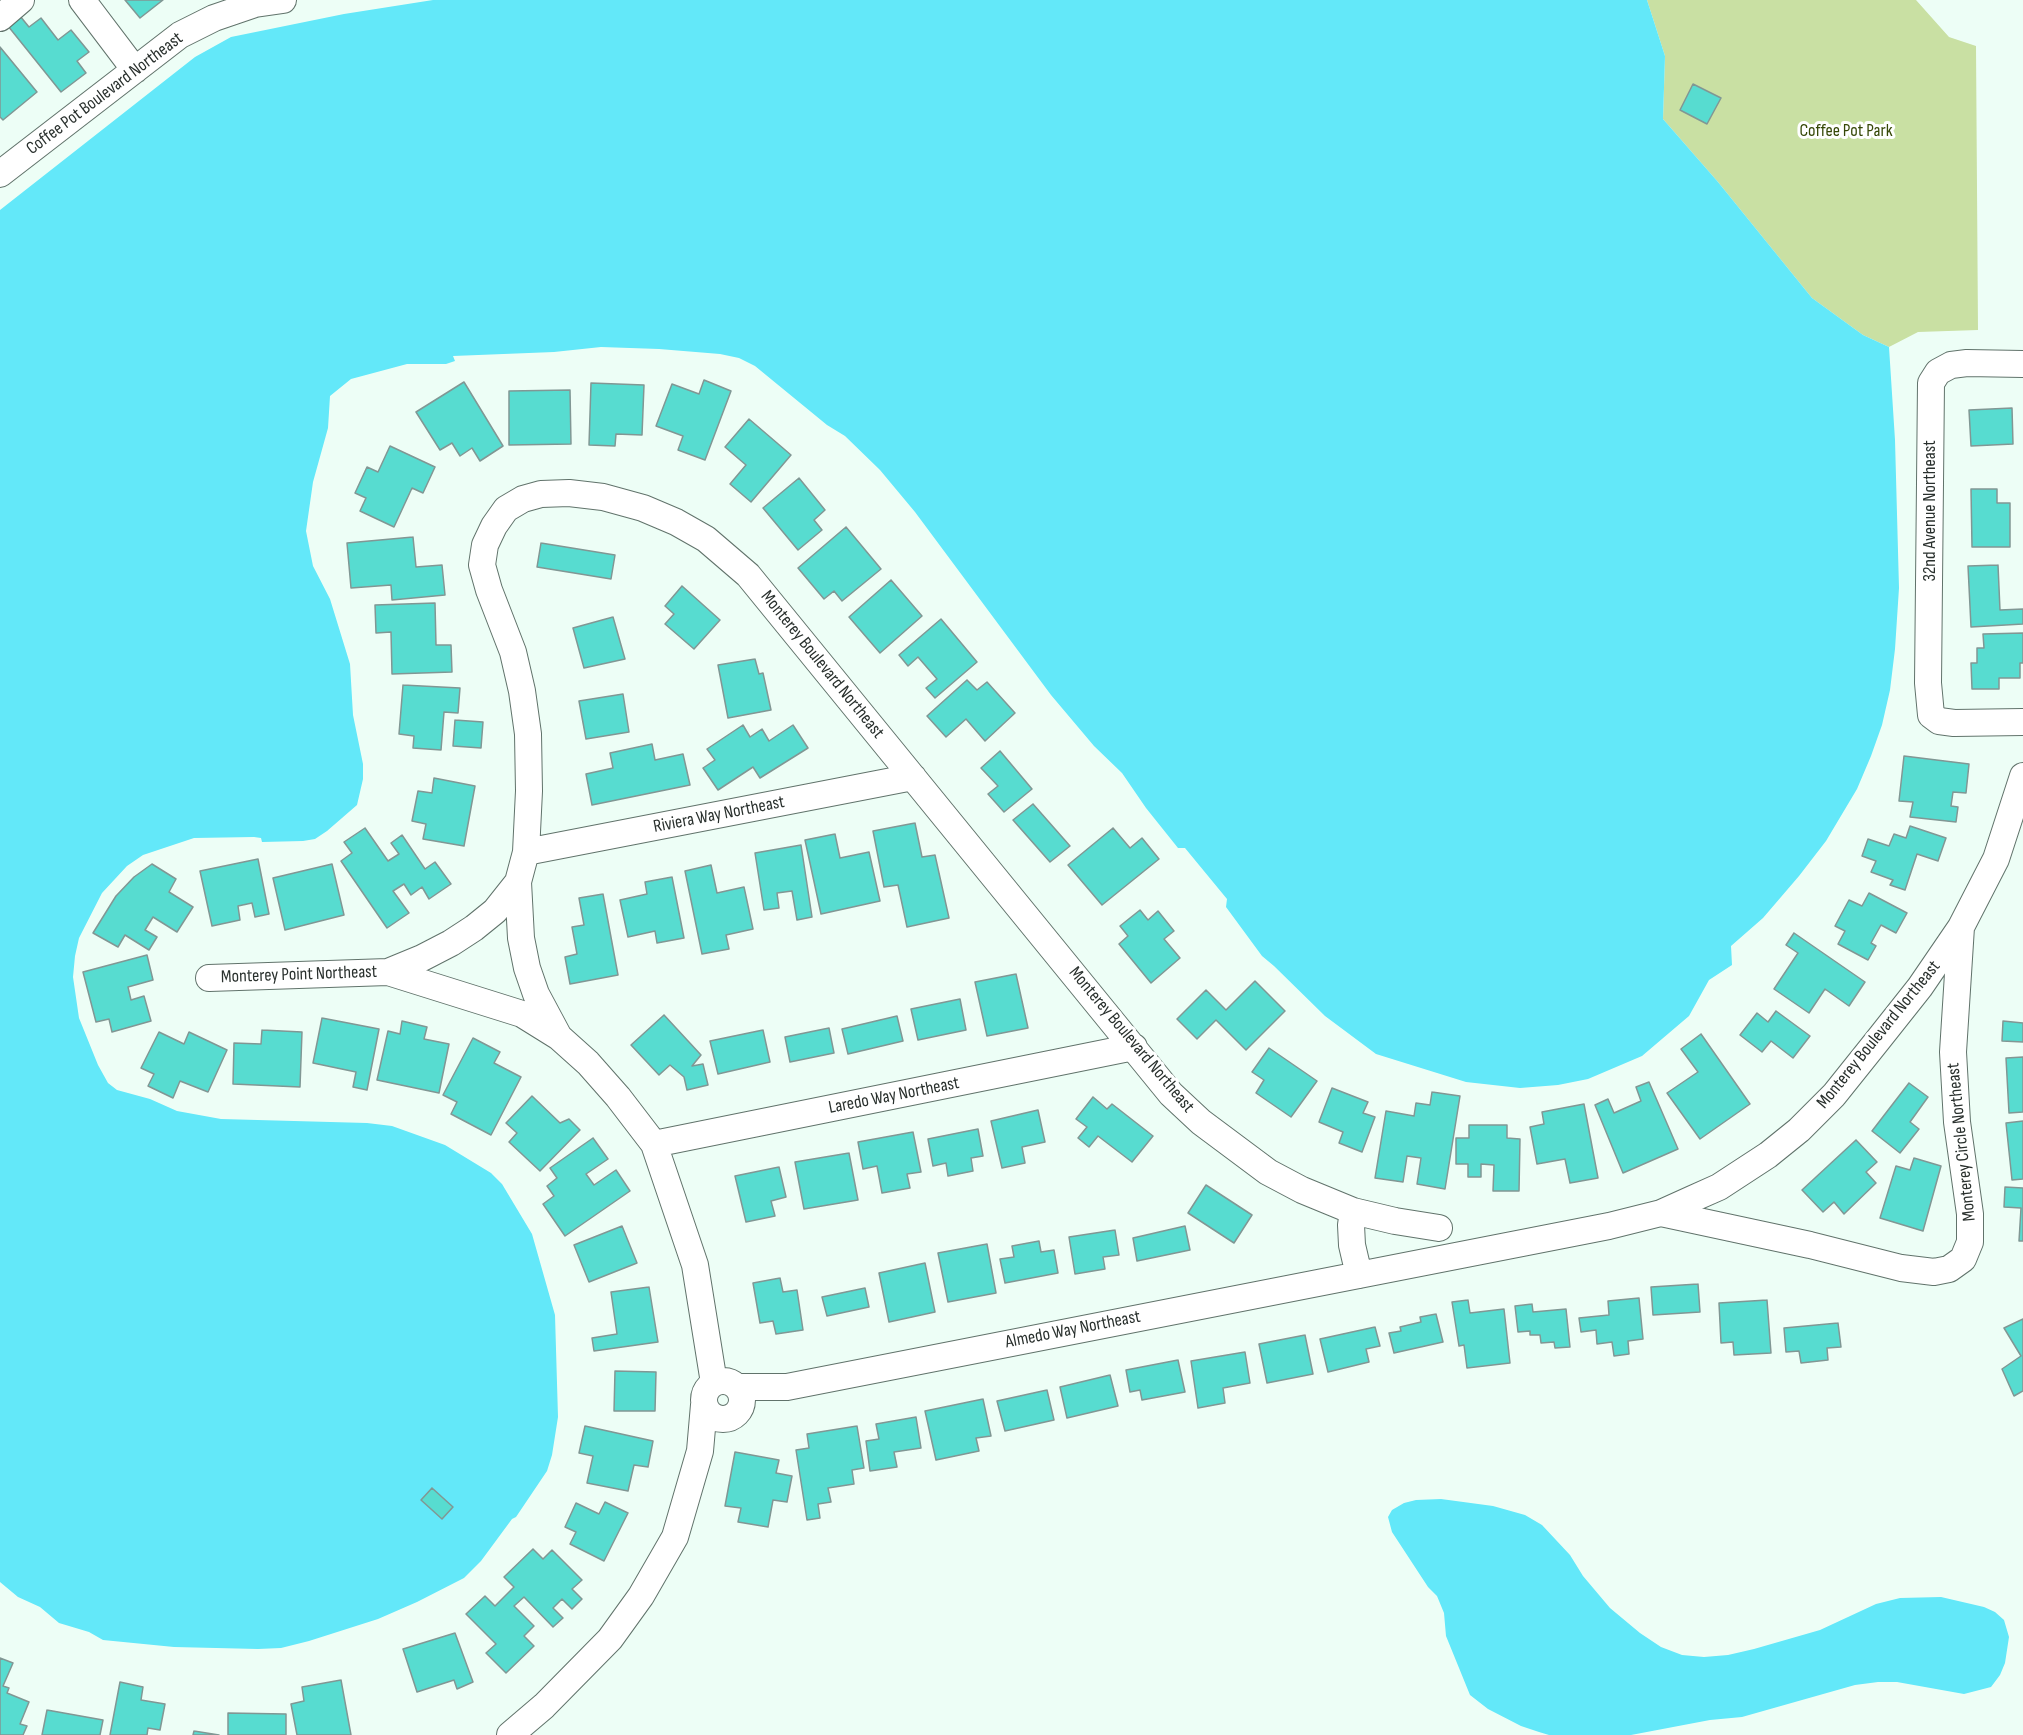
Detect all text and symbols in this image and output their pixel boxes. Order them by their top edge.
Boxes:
street label: Coffee Pot Boulevard Northeast [22,28,188,160]
park label: Coffee Pot Park [1799,120,1893,142]
street label: 32nd Avenue Northeast [1919,440,1941,582]
street label: Monterey Boulevard Northeast [756,587,888,743]
street label: Riviera Way Northeast [652,792,786,838]
street label: Monterey Boulevard Northeast [1813,957,1945,1113]
street label: Monterey Point Northeast [221,961,377,989]
street label: Monterey Boulevard Northeast [1064,963,1198,1117]
street label: Monterey Circle Northeast [1943,1062,1981,1222]
street label: Laredo Way Northeast [827,1073,961,1119]
street label: Almedo Way Northeast [1004,1306,1142,1354]

